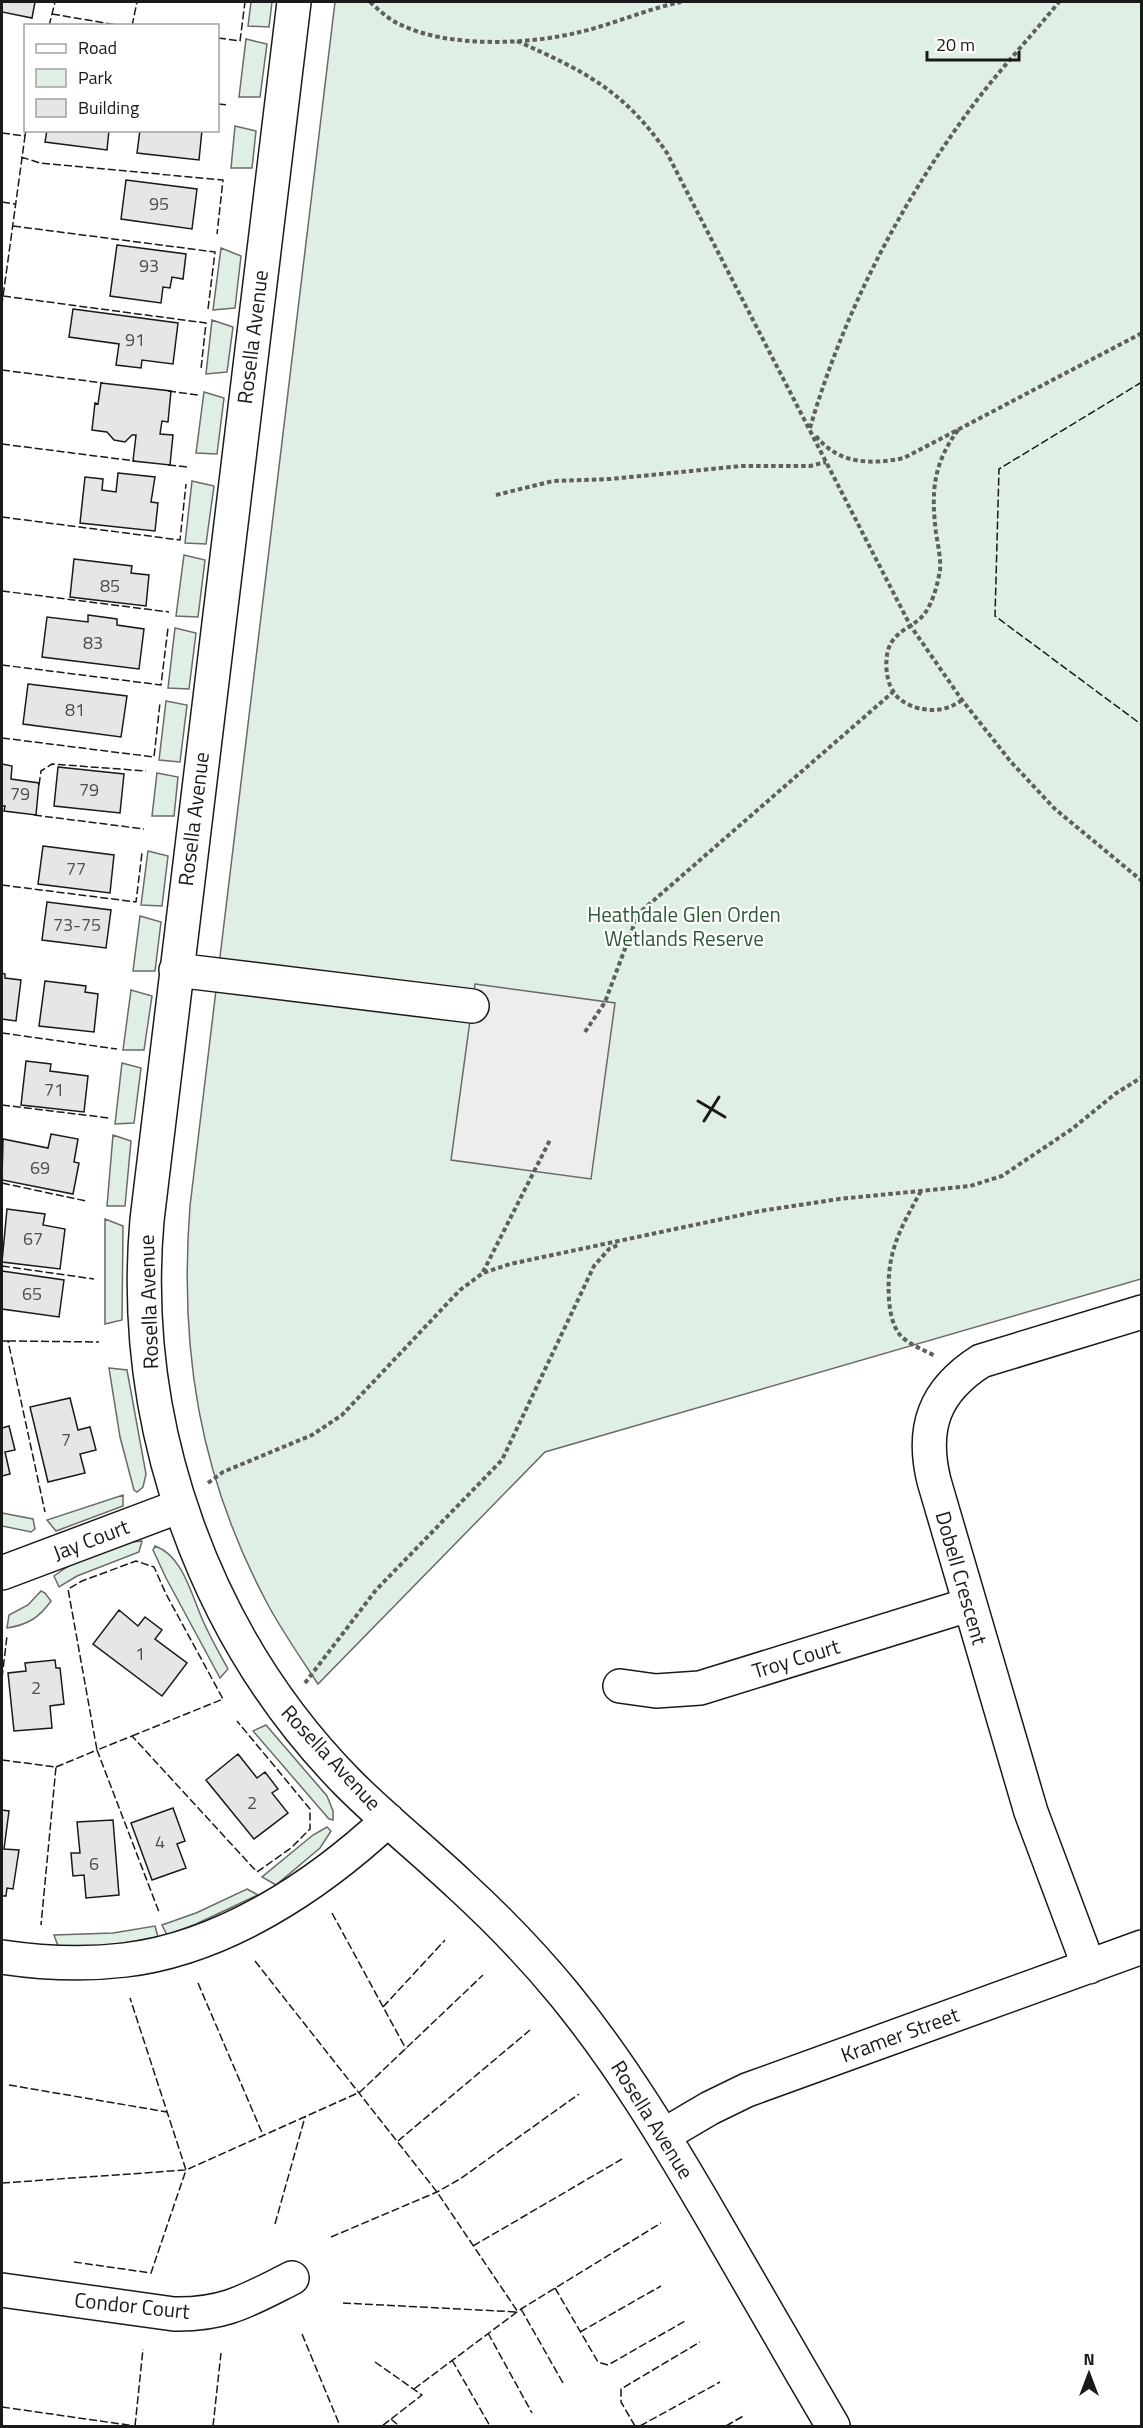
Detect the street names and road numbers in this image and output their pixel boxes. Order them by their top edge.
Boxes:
street label: Rosella Avenue [228,268,276,406]
street label: Rosella Avenue [169,750,217,888]
street label: Rosella Avenue [130,1234,166,1370]
street label: Dobell Crescent [928,1507,996,1649]
street label: Jay Court [48,1510,134,1568]
street label: Troy Court [748,1629,844,1687]
street label: Rosella Avenue [274,1697,389,1818]
street label: Kramer Street [836,1998,964,2070]
street label: Rosella Avenue [604,2054,702,2185]
street label: Condor Court [73,2283,192,2327]

